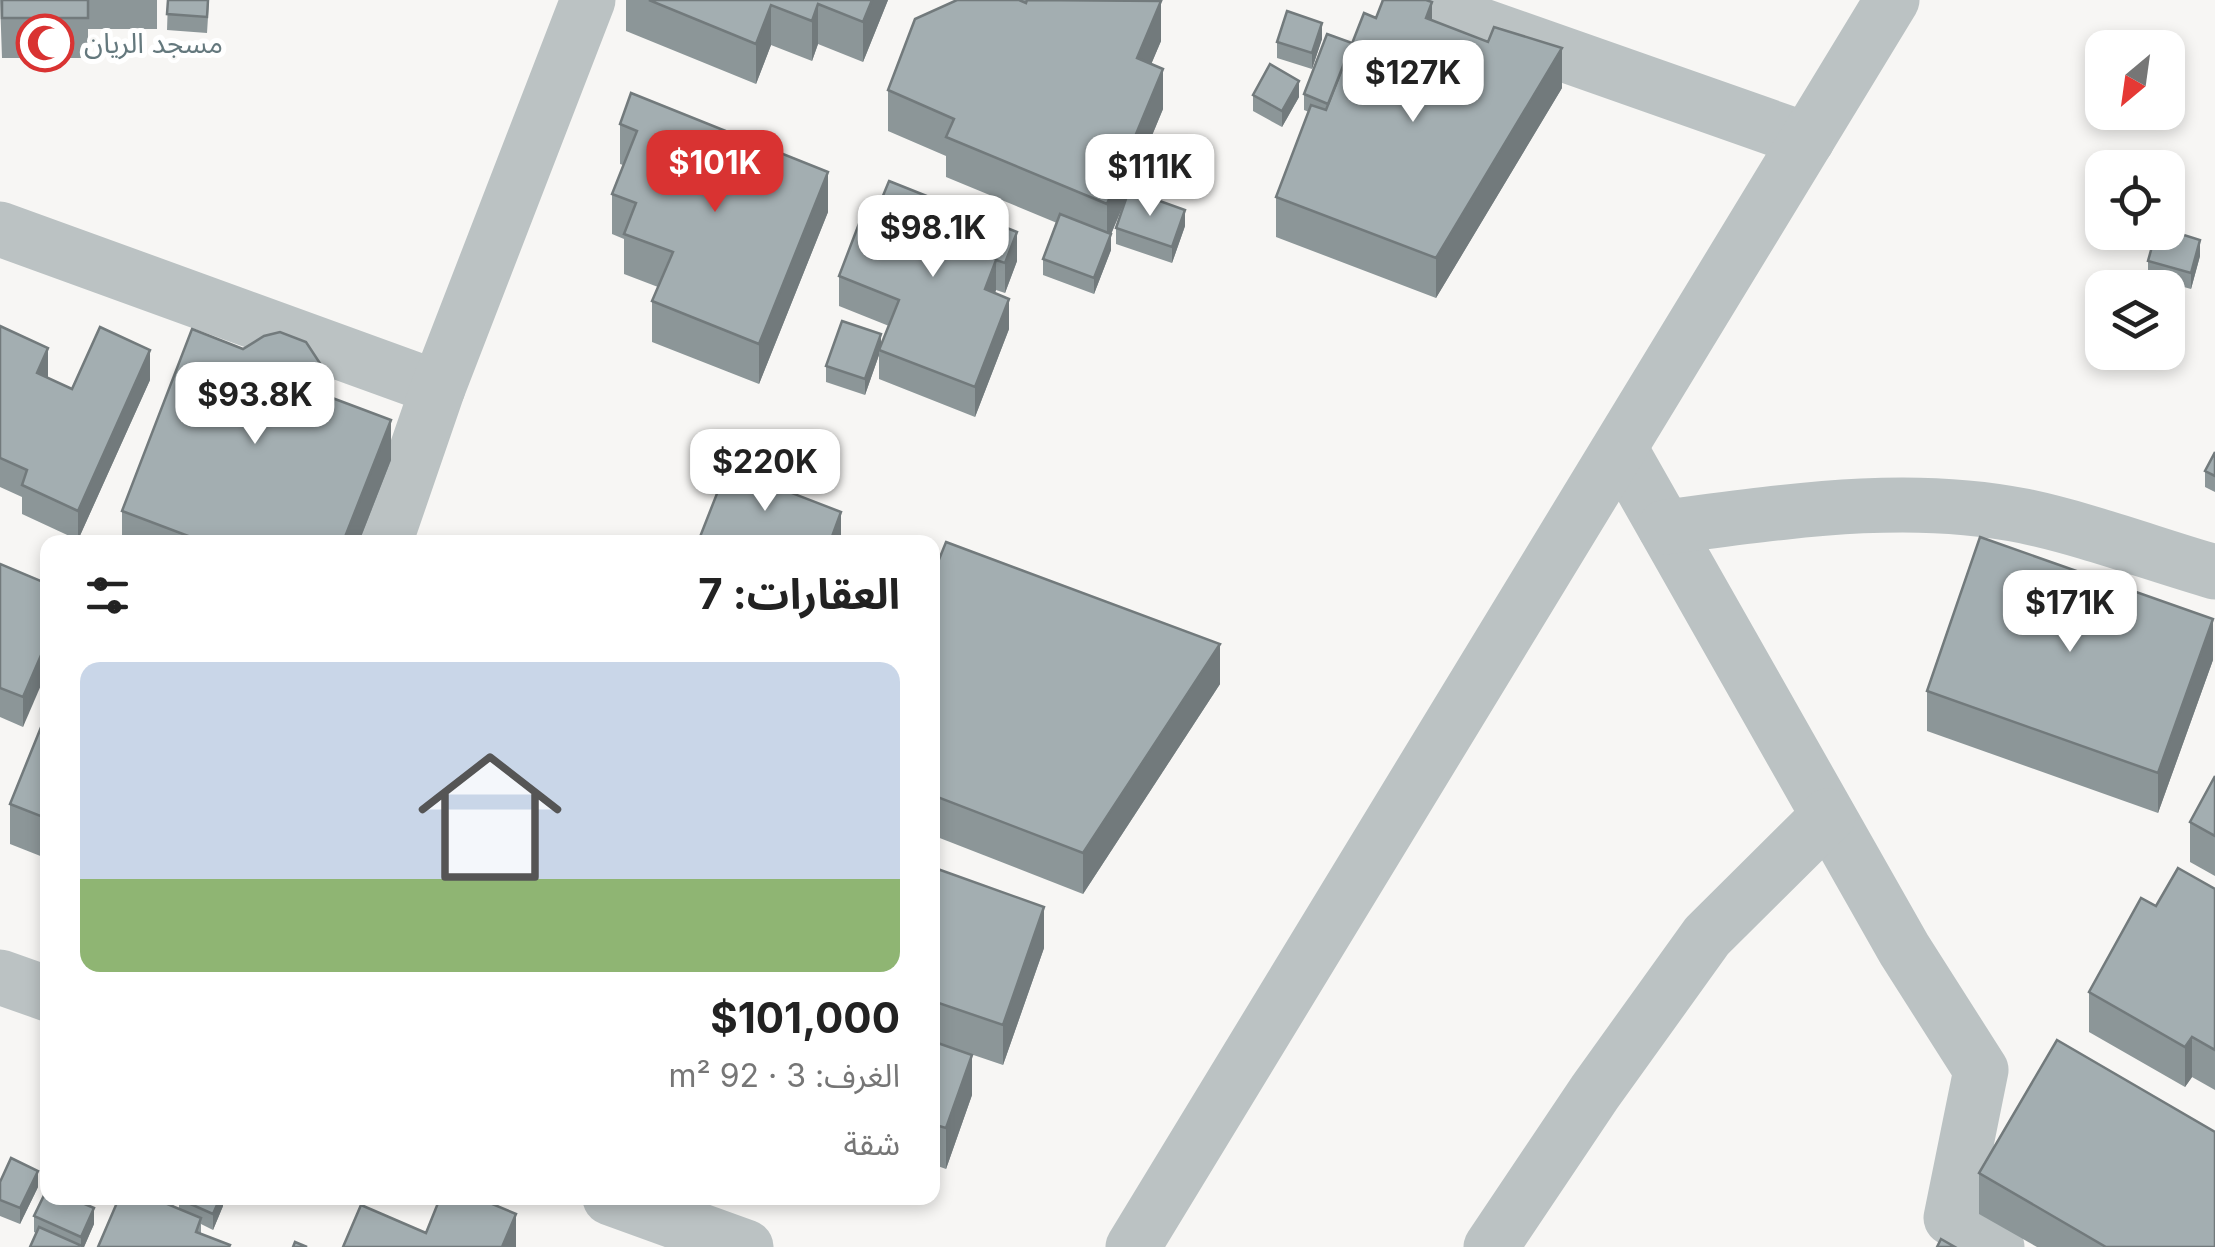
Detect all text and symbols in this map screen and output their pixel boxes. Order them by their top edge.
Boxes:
mosque icon: مسجد الريان [15,13,75,73]
place label: مسجد الريان [84,26,223,60]
north arrow [2085,30,2185,130]
map controls [2085,30,2185,370]
pin: $127K [1343,40,1483,125]
text: $127K [1365,53,1461,92]
pin: $101K [645,130,785,215]
pin: $111K [1080,134,1220,219]
text: $101K [668,143,762,182]
text: $111K [1107,147,1193,186]
button: locate [2085,150,2185,250]
pin: $98.1K [852,195,1014,280]
text: $98.1K [880,208,986,247]
button: layers [2085,270,2185,370]
pin: $93.8K [174,362,336,447]
text: $93.8K [197,375,313,414]
pin: $220K [695,429,835,514]
text: $220K [712,442,818,481]
icon: filters [80,568,135,623]
text: العقارات: 7 [698,568,900,619]
pin: $171K [2000,570,2140,655]
text: $171K [2025,583,2115,622]
icon: home [400,727,580,907]
text: $101,000 [710,992,900,1043]
text: الغرف: 3 · 92 m² [668,1056,900,1095]
text: شقة [844,1124,900,1163]

